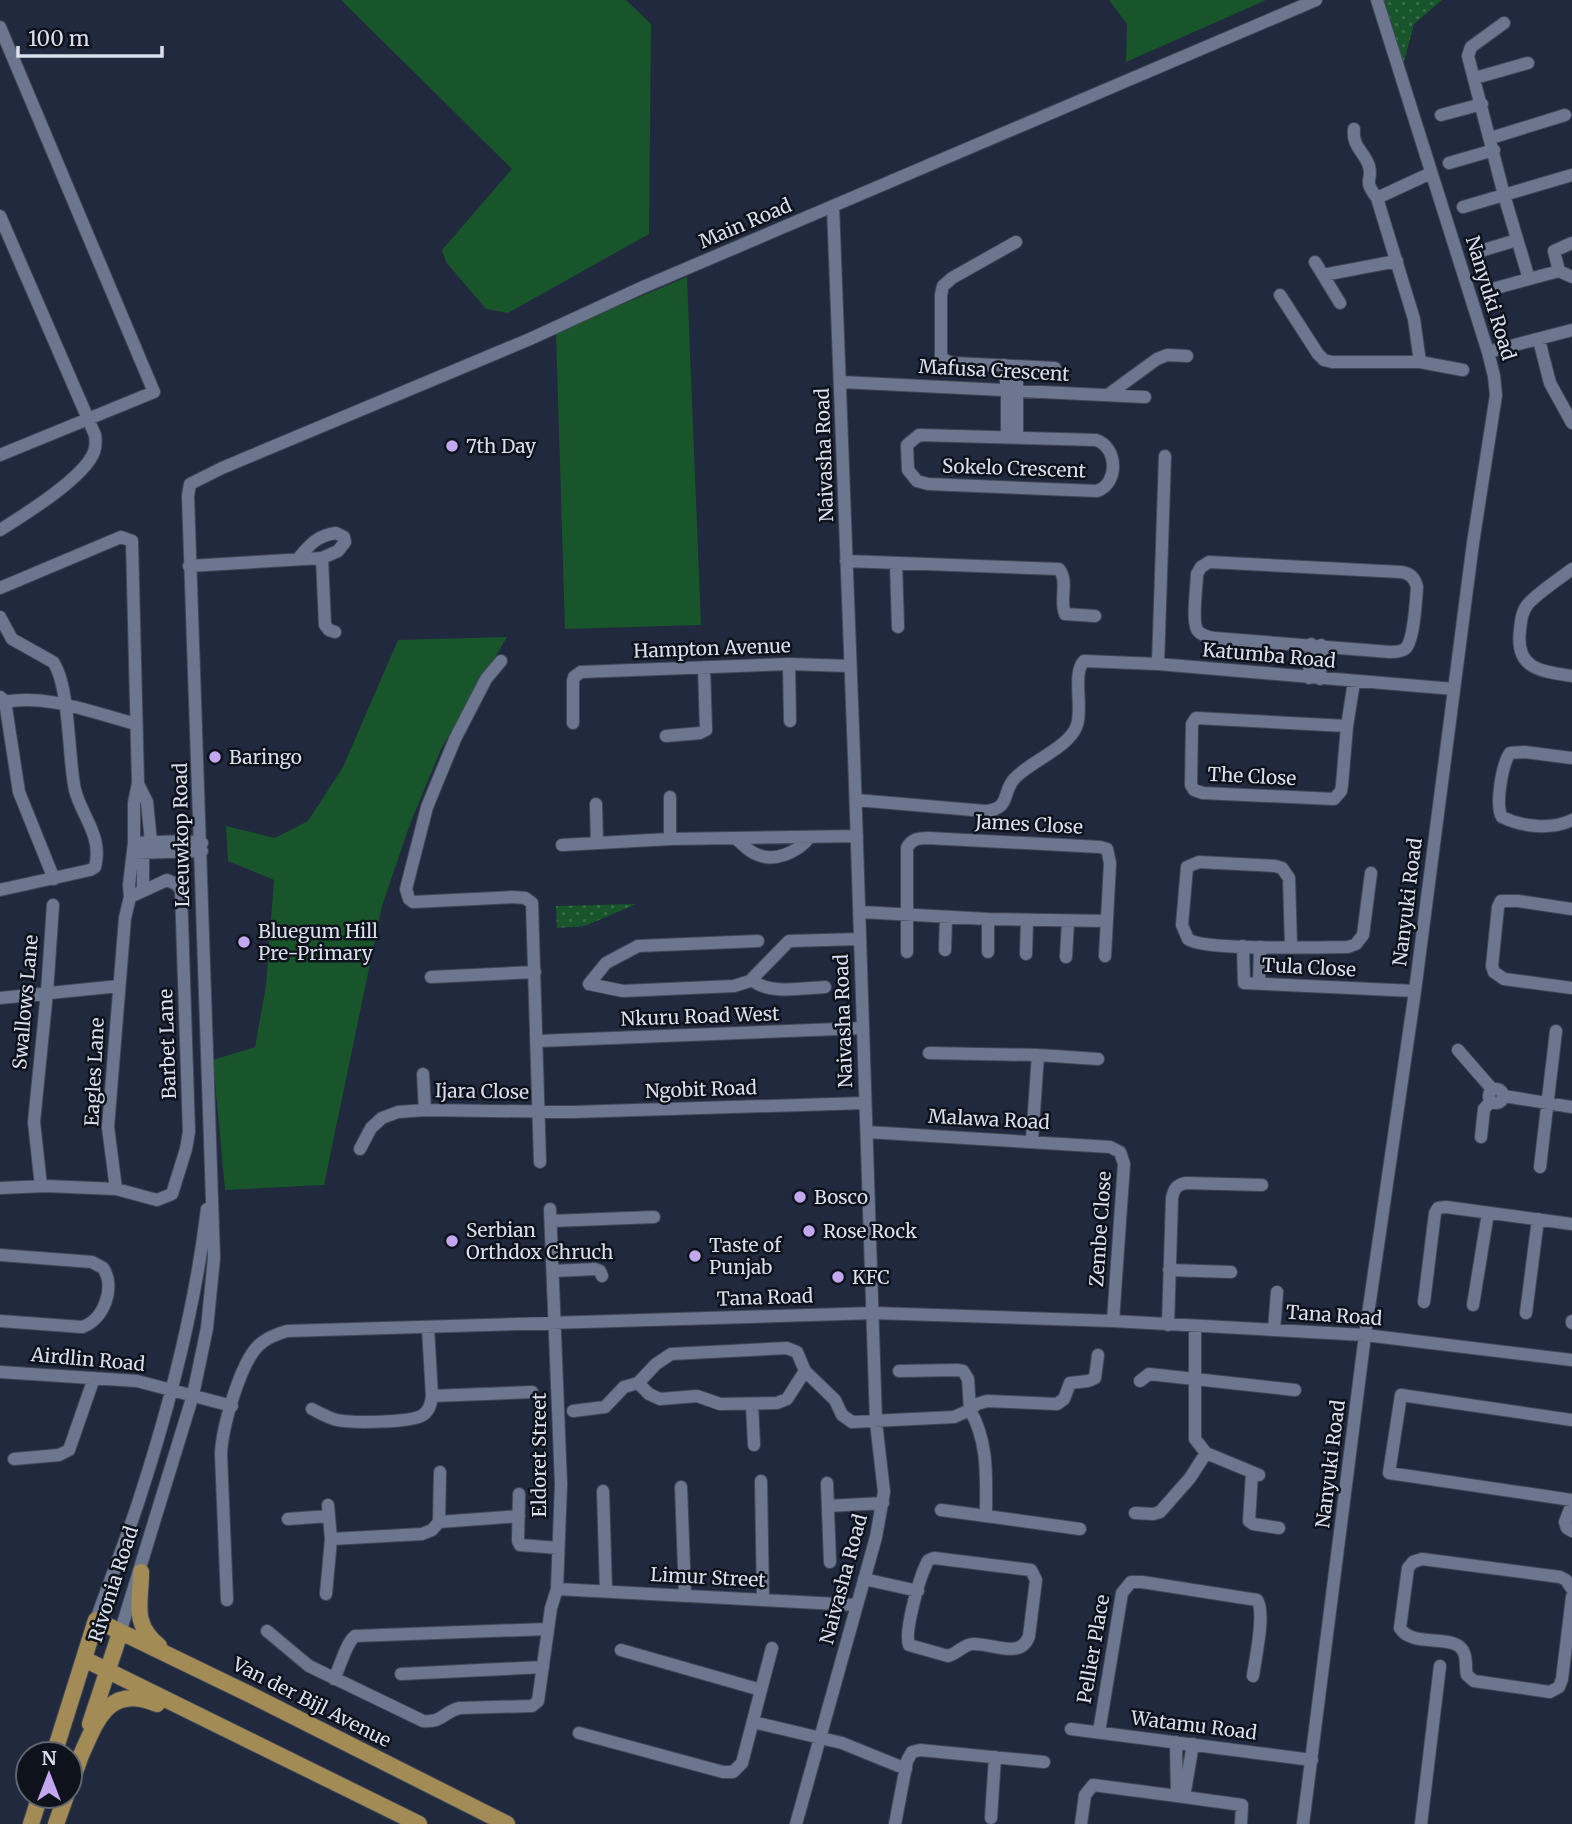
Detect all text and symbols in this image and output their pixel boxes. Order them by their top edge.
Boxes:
scale bar [18,14,161,58]
text: 100 m [28,25,90,52]
street label: Main Road [695,193,795,253]
street label: Nanyuki Road [1461,233,1521,363]
street label: Mafusa Crescent [918,354,1071,386]
street label: Naivasha Road [810,388,838,522]
place label: 7th Day [466,434,536,458]
marker: 7th Day [444,438,460,454]
street label: Sokelo Crescent [942,453,1087,483]
street label: Hampton Avenue [633,633,791,663]
street label: Katumba Road [1201,637,1337,673]
place label: Baringo [229,745,302,769]
marker: Baringo [207,749,223,765]
street label: Leeuwkop Road [168,762,194,908]
street label: The Close [1207,762,1297,790]
street label: James Close [973,809,1084,839]
street label: Nanyuki Road [1387,837,1427,967]
place label: Bluegum Hill Pre-Primary [258,919,378,965]
street label: Swallows Lane [7,934,43,1070]
marker: Bluegum Hill Pre-Primary [236,934,252,950]
street label: Tula Close [1261,953,1357,981]
street label: Naivasha Road [829,954,857,1088]
street label: Barbet Lane [153,988,181,1100]
street label: Nkuru Road West [620,1001,780,1031]
street label: Eagles Lane [79,1017,109,1127]
street label: Ngobit Road [645,1075,757,1103]
street label: Ijara Close [435,1078,529,1104]
street label: Malawa Road [927,1104,1051,1134]
street label: Zembe Close [1084,1170,1116,1288]
place label: Bosco [814,1185,868,1209]
marker: Bosco [792,1189,808,1205]
place label: Serbian Orthdox Chruch [466,1218,614,1264]
place label: Rose Rock [823,1219,917,1243]
marker: Rose Rock [801,1223,817,1239]
marker: Serbian Orthdox Chruch [444,1233,460,1249]
place label: Taste of Punjab [709,1233,782,1279]
marker: Taste of Punjab [687,1248,703,1264]
place label: KFC [852,1265,890,1289]
marker: KFC [830,1269,846,1285]
street label: Tana Road [716,1283,814,1311]
street label: Tana Road [1285,1300,1383,1330]
street label: Airdlin Road [29,1342,146,1376]
street label: Eldoret Street [527,1392,551,1517]
street label: Nanyuki Road [1310,1399,1350,1529]
street label: Naivasha Road [814,1511,872,1647]
street label: Rivonia Road [83,1523,143,1645]
street label: Limur Street [650,1562,767,1592]
street label: Pellier Place [1072,1593,1114,1705]
street label: Van der Bijl Avenue [228,1651,395,1752]
street label: Watamu Road [1129,1705,1258,1745]
north arrow [14,1740,84,1810]
text: N [41,1746,57,1770]

